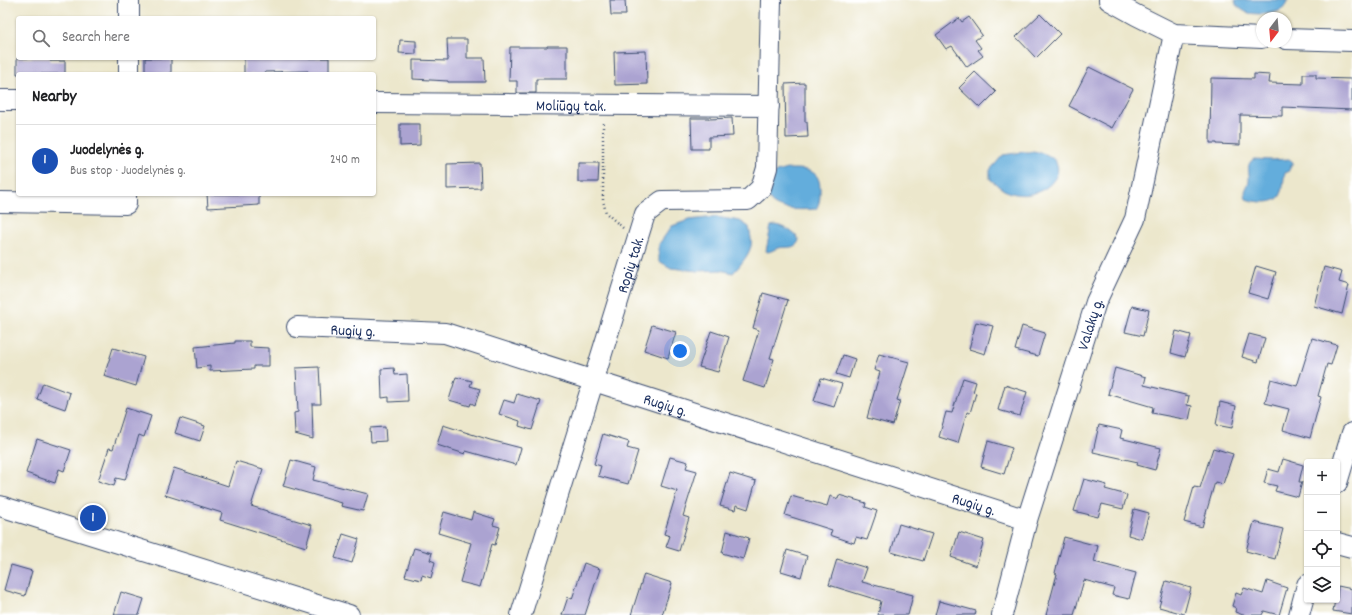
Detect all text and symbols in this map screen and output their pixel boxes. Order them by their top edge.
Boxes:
north arrow [1256,12,1292,48]
search box [16,16,376,60]
icon: search [30,27,52,49]
text: Search here [62,27,130,49]
text: Nearby [32,86,76,110]
street label: Moliūgų tak. [536,95,606,119]
text: Juodelynės g. [70,140,144,162]
text: 1 [44,151,46,170]
text: 240 m [330,151,360,170]
text: Bus stop · Juodelynės g. [70,162,185,181]
street label: Ropių tak. [612,234,651,296]
street label: Valakų g. [1072,295,1110,353]
street label: Rugių g. [330,319,376,344]
your location [670,341,690,361]
street label: Rugių g. [640,388,690,424]
map controls [1304,459,1340,603]
button: + [1304,459,1340,495]
street label: Rugių g. [949,488,998,523]
button: − [1304,495,1340,531]
pin: 1 [80,503,106,533]
button: locate [1304,531,1340,567]
button: layers [1304,567,1340,603]

